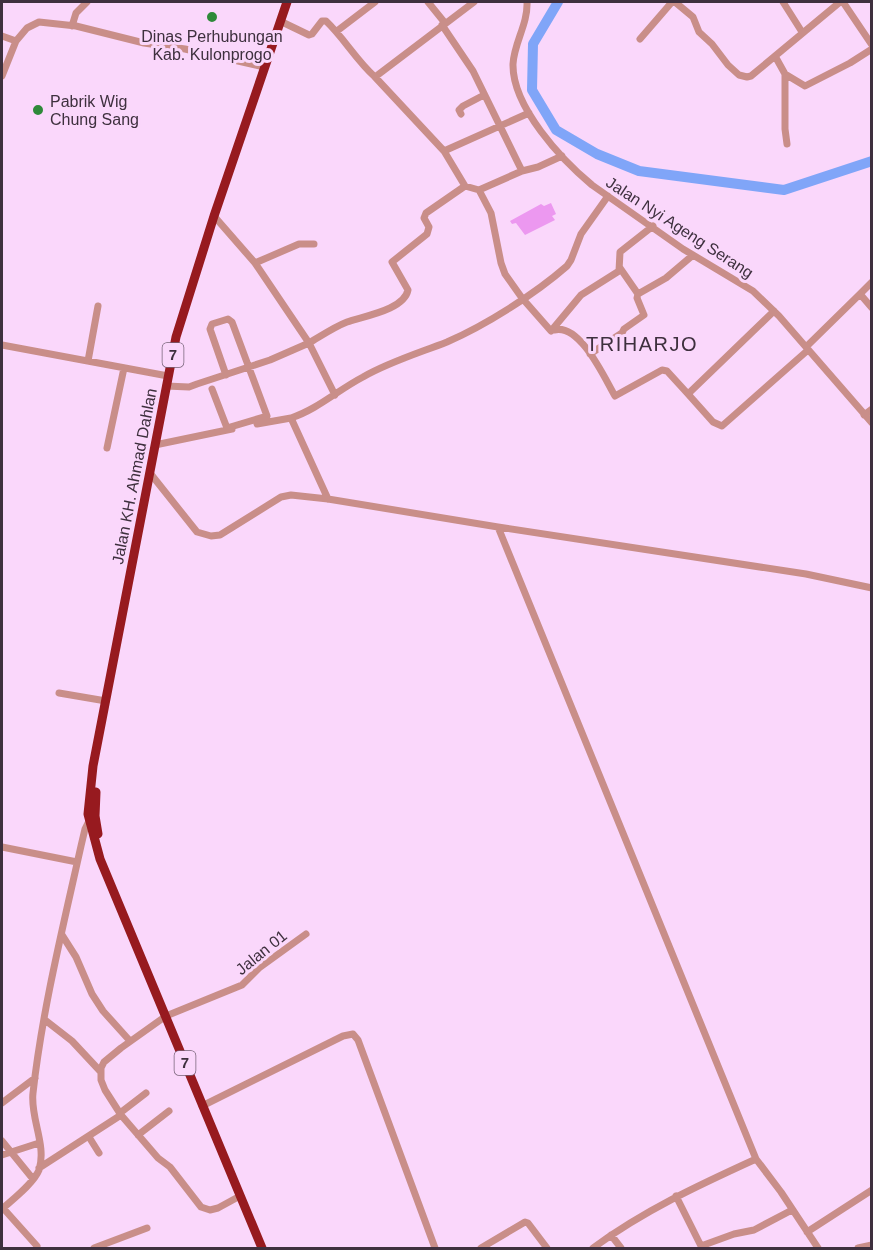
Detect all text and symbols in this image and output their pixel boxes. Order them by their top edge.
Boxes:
marker: Dinas Perhubungan Kab. Kulonprogo [205,10,219,24]
place label: Dinas Perhubungan Kab. Kulonprogo [141,28,283,63]
place label: Pabrik Wig Chung Sang [50,93,139,128]
marker: Pabrik Wig Chung Sang [31,103,45,117]
street label: Jalan Nyi Ageng Serang [603,174,756,281]
district label: TRIHARJO [586,333,698,355]
road number: 7 [162,343,184,367]
street label: Jalan KH. Ahmad Dahlan [109,387,160,565]
street label: Jalan 01 [232,927,290,978]
road number: 7 [174,1051,195,1075]

